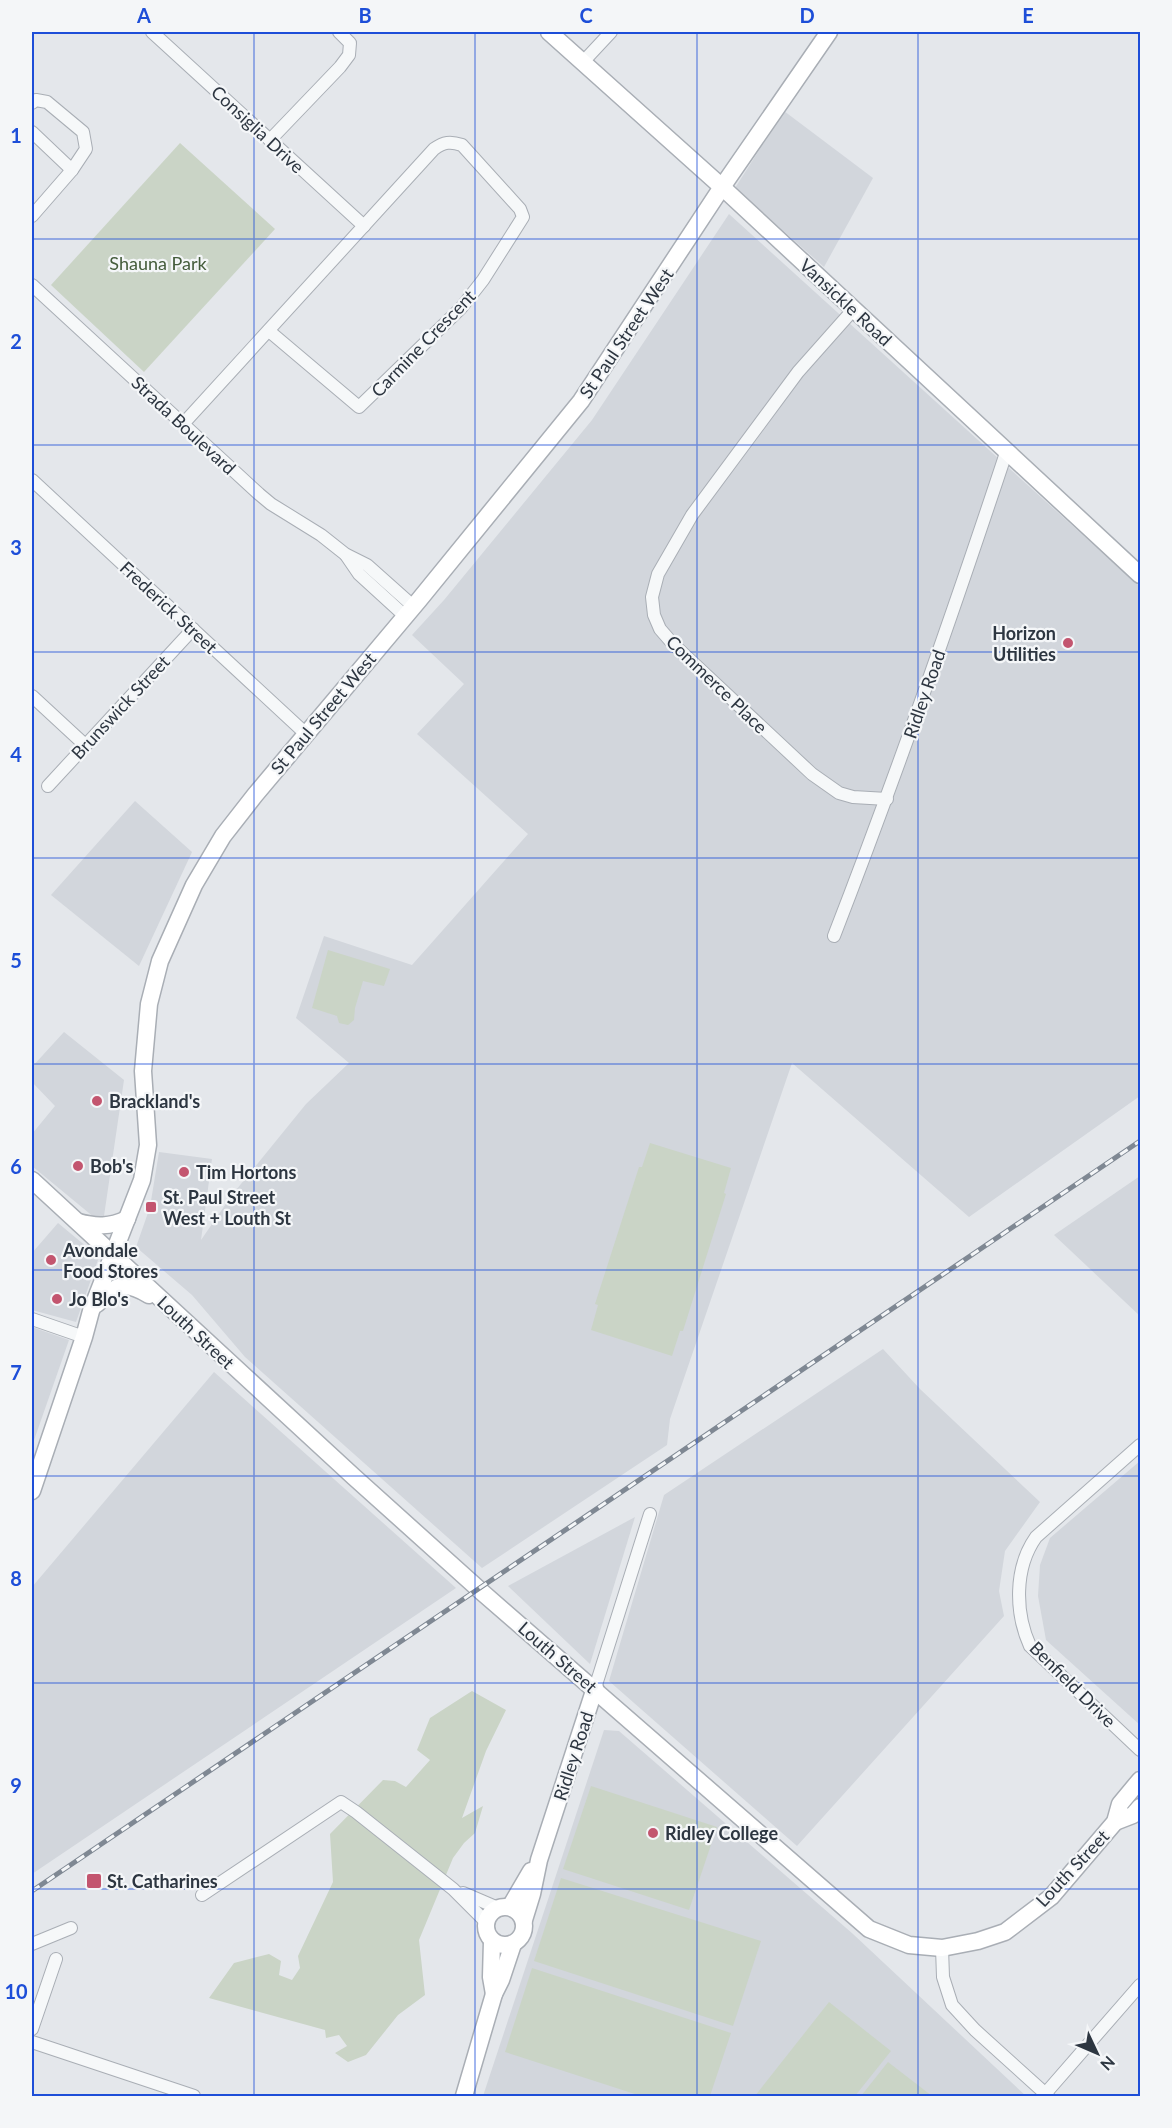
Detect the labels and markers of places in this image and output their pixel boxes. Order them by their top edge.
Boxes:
place label: Horizon Utilities [992,622,1056,665]
marker: Horizon Utilities [1061,636,1075,650]
place label: Brackland's [109,1090,200,1112]
marker: Brackland's [90,1094,104,1108]
place label: Bob's [90,1155,133,1177]
marker: Bob's [71,1159,85,1173]
place label: Tim Hortons [196,1161,297,1183]
marker: Tim Hortons [177,1165,191,1179]
place label: St. Paul Street West + Louth St [163,1186,291,1229]
marker: St. Paul Street West + Louth St [144,1200,158,1214]
place label: Avondale Food Stores [62,1239,158,1282]
marker: Avondale Food Stores [44,1253,58,1267]
place label: Jo Blo's [69,1288,129,1310]
marker: Jo Blo's [50,1292,64,1306]
place label: Ridley College [665,1822,778,1844]
marker: Ridley College [646,1826,660,1840]
place label: St. Catharines [107,1870,218,1892]
marker: St. Catharines [85,1872,103,1890]

